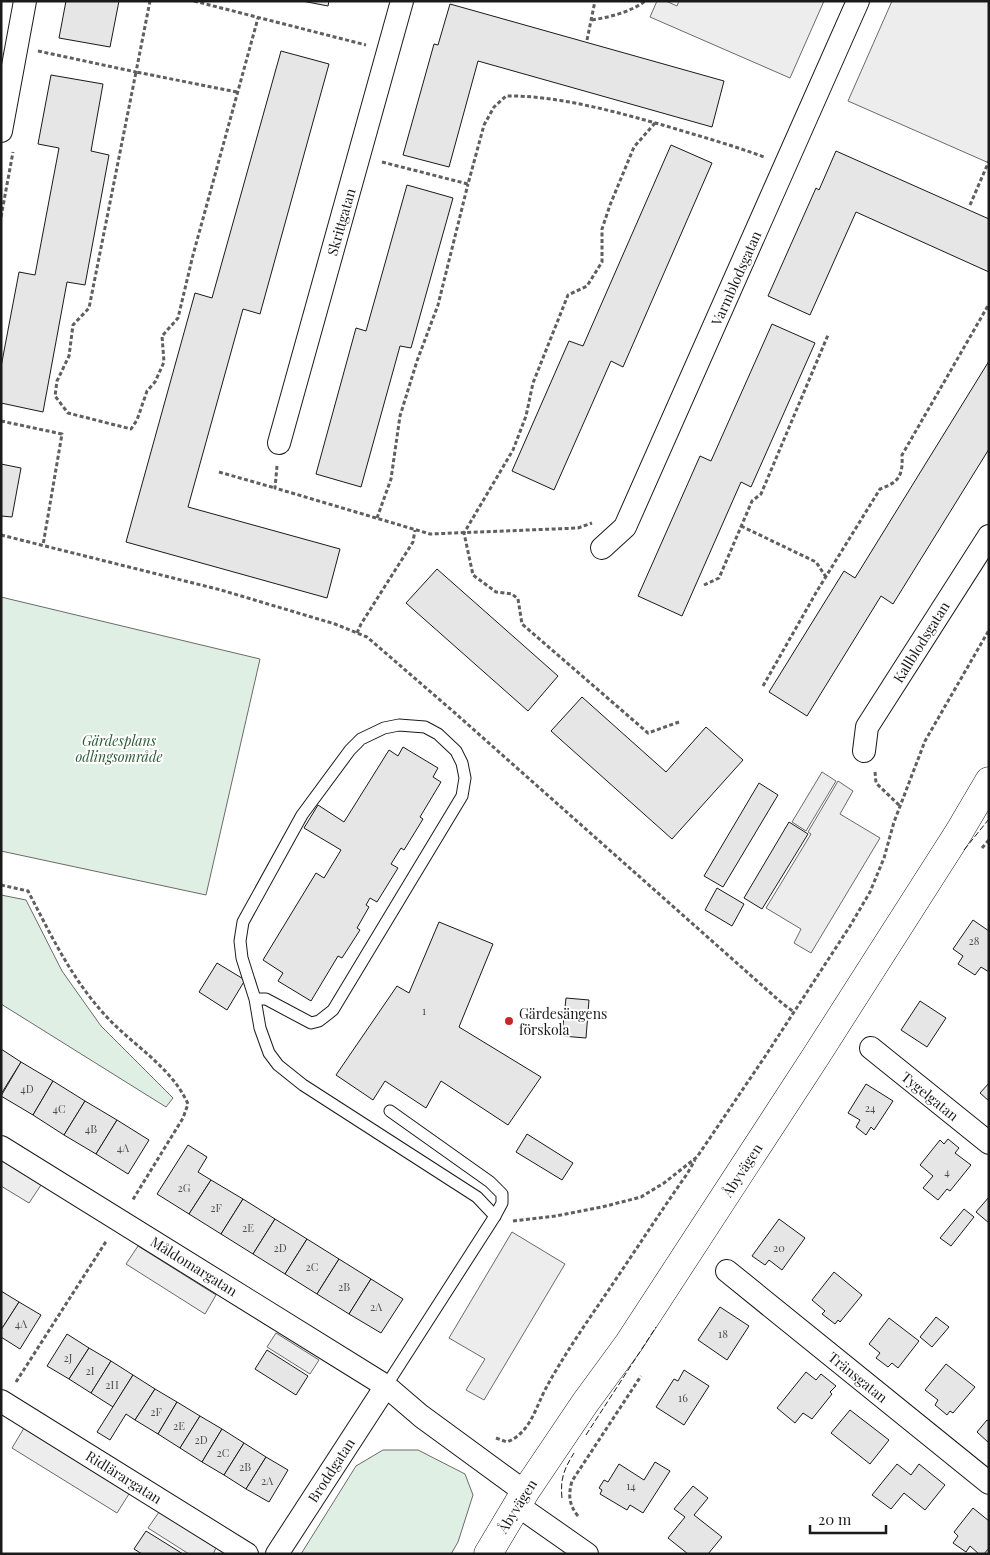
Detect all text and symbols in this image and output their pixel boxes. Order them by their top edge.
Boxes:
street label: Skrittgatan [322,186,360,258]
street label: Varmblodsgatan [706,227,766,329]
street label: Kallblodsgatan [888,597,954,686]
park label: Gärdesplans odlingsområde [75,731,163,766]
house number: 28 [969,933,980,948]
house number: 1 [422,1003,426,1018]
place label: Gärdesängens förskola [519,1004,607,1039]
marker: Gärdesängens förskola [503,1015,515,1027]
street label: Tygelgatan [897,1067,963,1125]
house number: 4D [20,1081,34,1096]
house number: 24 [865,1100,876,1115]
house number: 4C [52,1101,66,1116]
house number: 4B [85,1121,97,1136]
street label: Åbyvägen [717,1139,767,1201]
house number: 4A [117,1140,129,1155]
house number: 4 [944,1164,950,1179]
house number: 2G [177,1180,191,1195]
house number: 2F [210,1200,222,1215]
house number: 2E [242,1220,254,1235]
street label: Måldomargatan [147,1232,242,1301]
house number: 2D [273,1240,287,1255]
house number: 20 [773,1240,785,1255]
house number: 2C [306,1259,318,1274]
house number: 2B [338,1279,350,1294]
house number: 2A [370,1299,382,1314]
house number: 4A [15,1316,27,1331]
house number: 18 [718,1326,728,1341]
street label: Tränsgatan [824,1347,892,1407]
house number: 2J [64,1350,73,1365]
house number: 2I [86,1363,95,1378]
house number: 2H [105,1377,119,1392]
house number: 16 [678,1390,688,1405]
house number: 2F [150,1404,162,1419]
house number: 2E [173,1418,185,1433]
house number: 2D [194,1432,208,1447]
street label: Broddgatan [303,1434,359,1506]
house number: 2C [217,1445,229,1460]
street label: Ridlärargatan [82,1446,166,1508]
house number: 2B [239,1459,251,1474]
house number: 2A [261,1473,273,1488]
street label: Åbyvägen [492,1475,541,1537]
house number: 14 [626,1478,636,1493]
scale bar [810,1502,886,1534]
text: 20 m [818,1509,852,1529]

